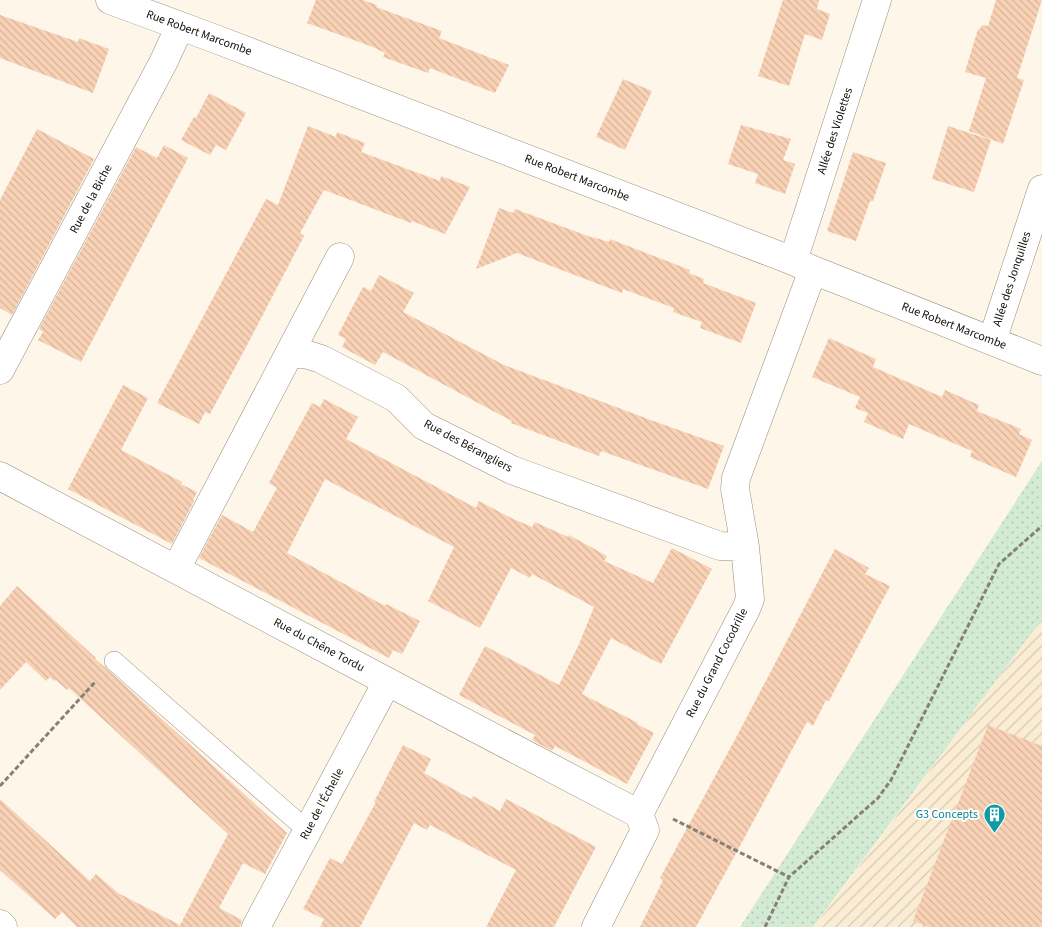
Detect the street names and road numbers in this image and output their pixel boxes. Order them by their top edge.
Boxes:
street label: Rue Robert Marcombe [144,6,254,60]
street label: Allée des Violettes [813,85,857,177]
street label: Rue Robert Marcombe [522,150,632,206]
street label: Rue de la Biche [66,161,116,237]
street label: Allée des Jonquilles [989,229,1035,329]
street label: Rue Robert Marcombe [899,298,1009,354]
street label: Rue des Bérangliers [421,415,515,477]
street label: Rue du Grand Cocodrille [682,605,752,721]
street label: Rue du Chêne Tordu [270,614,368,676]
street label: Rue de l'Échelle [296,765,348,843]

